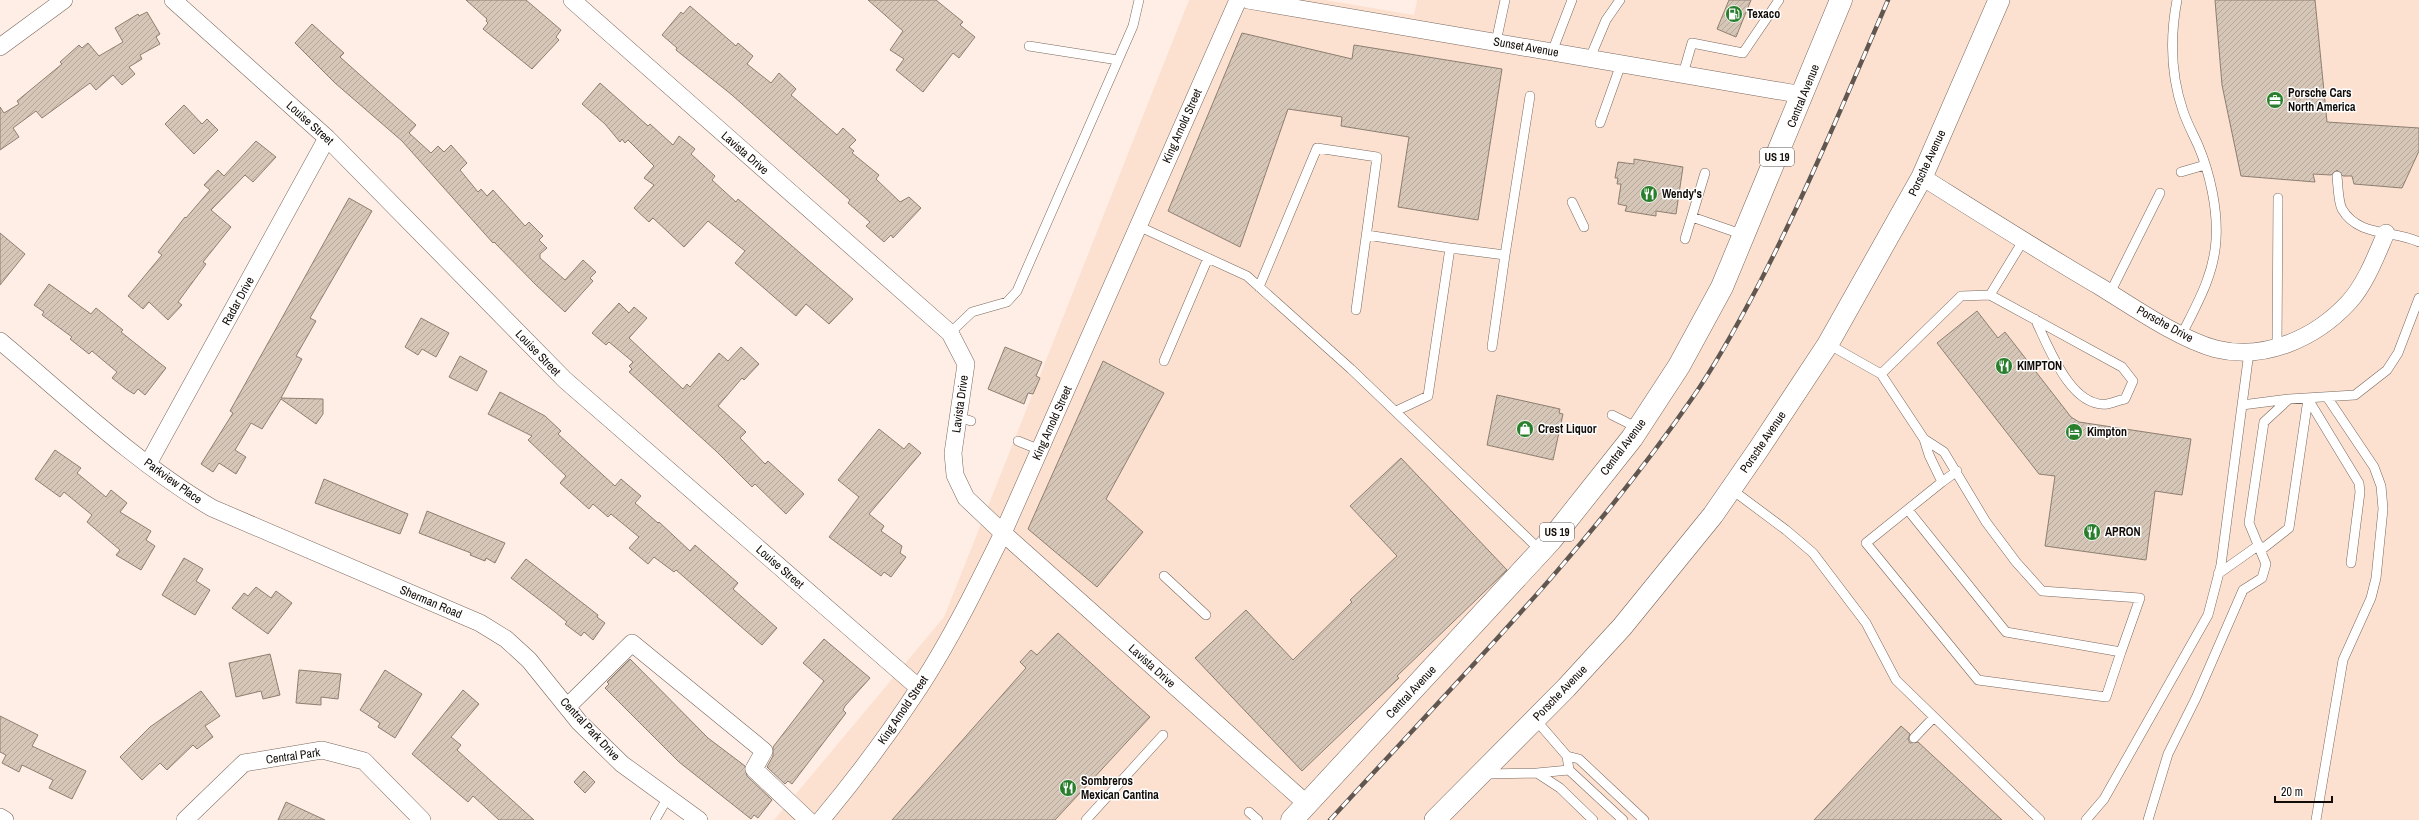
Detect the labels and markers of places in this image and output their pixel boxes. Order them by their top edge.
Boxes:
fuel station icon: Texaco [1724,4,1744,24]
place label: Texaco [1747,6,1780,22]
place label: Porsche Cars North America [2288,85,2356,115]
office icon: Porsche Cars North America [2265,90,2285,110]
restaurant icon: Wendy's [1639,184,1659,204]
place label: Wendy's [1662,186,1702,202]
restaurant icon: KIMPTON [1994,356,2014,376]
place label: KIMPTON [2017,358,2062,374]
shop icon: Crest Liquor [1515,419,1535,439]
place label: Crest Liquor [1538,421,1597,437]
hotel icon: Kimpton [2064,422,2084,442]
place label: Kimpton [2087,424,2127,440]
restaurant icon: APRON [2082,522,2102,542]
place label: APRON [2105,524,2141,540]
place label: Sombreros Mexican Cantina [1081,773,1159,803]
restaurant icon: Sombreros Mexican Cantina [1058,778,1078,798]

